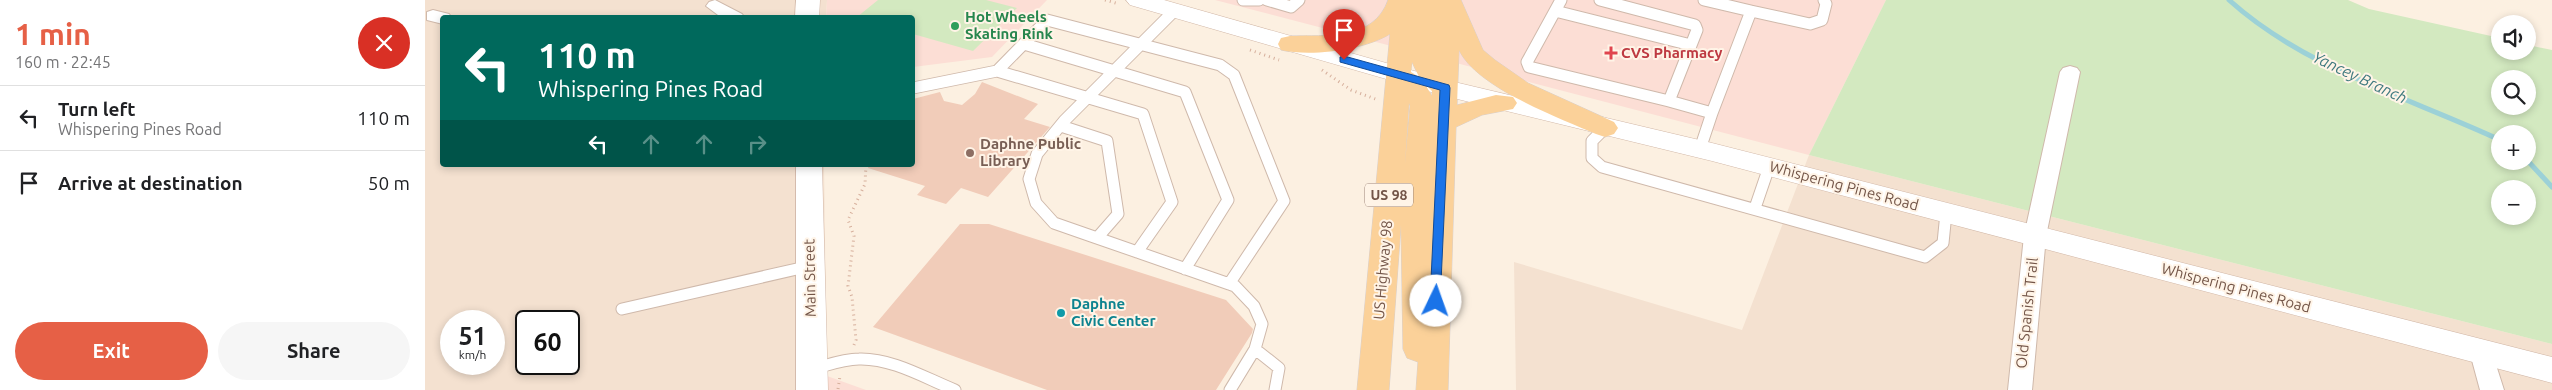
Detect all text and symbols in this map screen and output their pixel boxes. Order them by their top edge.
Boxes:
place label: Hot Wheels Skating Rink [965,8,1054,42]
pin [1323,9,1365,60]
map controls [2491,15,2536,225]
button: sound [2491,15,2536,60]
icon: arrive [1330,16,1358,44]
text: 1 min [15,17,91,51]
button: close [358,17,410,69]
marker: Hot Wheels Skating Rink [949,20,961,32]
icon: left [455,35,520,100]
text: 110 m [538,35,636,75]
place label: CVS Pharmacy [1621,44,1723,61]
marker: CVS Pharmacy [1605,47,1617,59]
water label: Yancey Branch [2310,47,2410,107]
text: 160 m · 22:45 [15,53,111,71]
button: search [2491,70,2536,115]
text: Whispering Pines Road [538,76,763,101]
text: Turn left [58,98,136,120]
icon: left [15,104,43,132]
text: 110 m [357,107,410,129]
text: Whispering Pines Road [58,120,222,138]
button: + [2491,125,2536,170]
icon: left [584,130,612,158]
icon: ahead [637,130,665,158]
icon: ahead [690,130,718,158]
icon: right [743,130,771,158]
place label: Daphne Public Library [980,135,1081,169]
marker: Daphne Public Library [964,147,976,159]
street label: Whispering Pines Road [1768,157,1921,214]
icon: arrive [15,169,43,197]
text: Arrive at destination [58,172,243,194]
text: 50 m [368,172,410,194]
button: − [2491,180,2536,225]
road number: US 98 [1365,184,1413,206]
street label: US Highway 98 [1370,220,1395,320]
street label: Main Street [800,239,819,317]
street label: Old Spanish Trail [2012,256,2041,369]
street label: Whispering Pines Road [2160,259,2313,316]
position arrow [1409,274,1461,326]
place label: Daphne Civic Center [1071,295,1156,329]
marker: Daphne Civic Center [1055,307,1067,319]
speed limit sign: 60 [515,310,580,375]
button: Exit [15,322,208,380]
button: Share [218,322,410,380]
text: 51 [458,322,487,350]
text: km/h [459,348,486,361]

